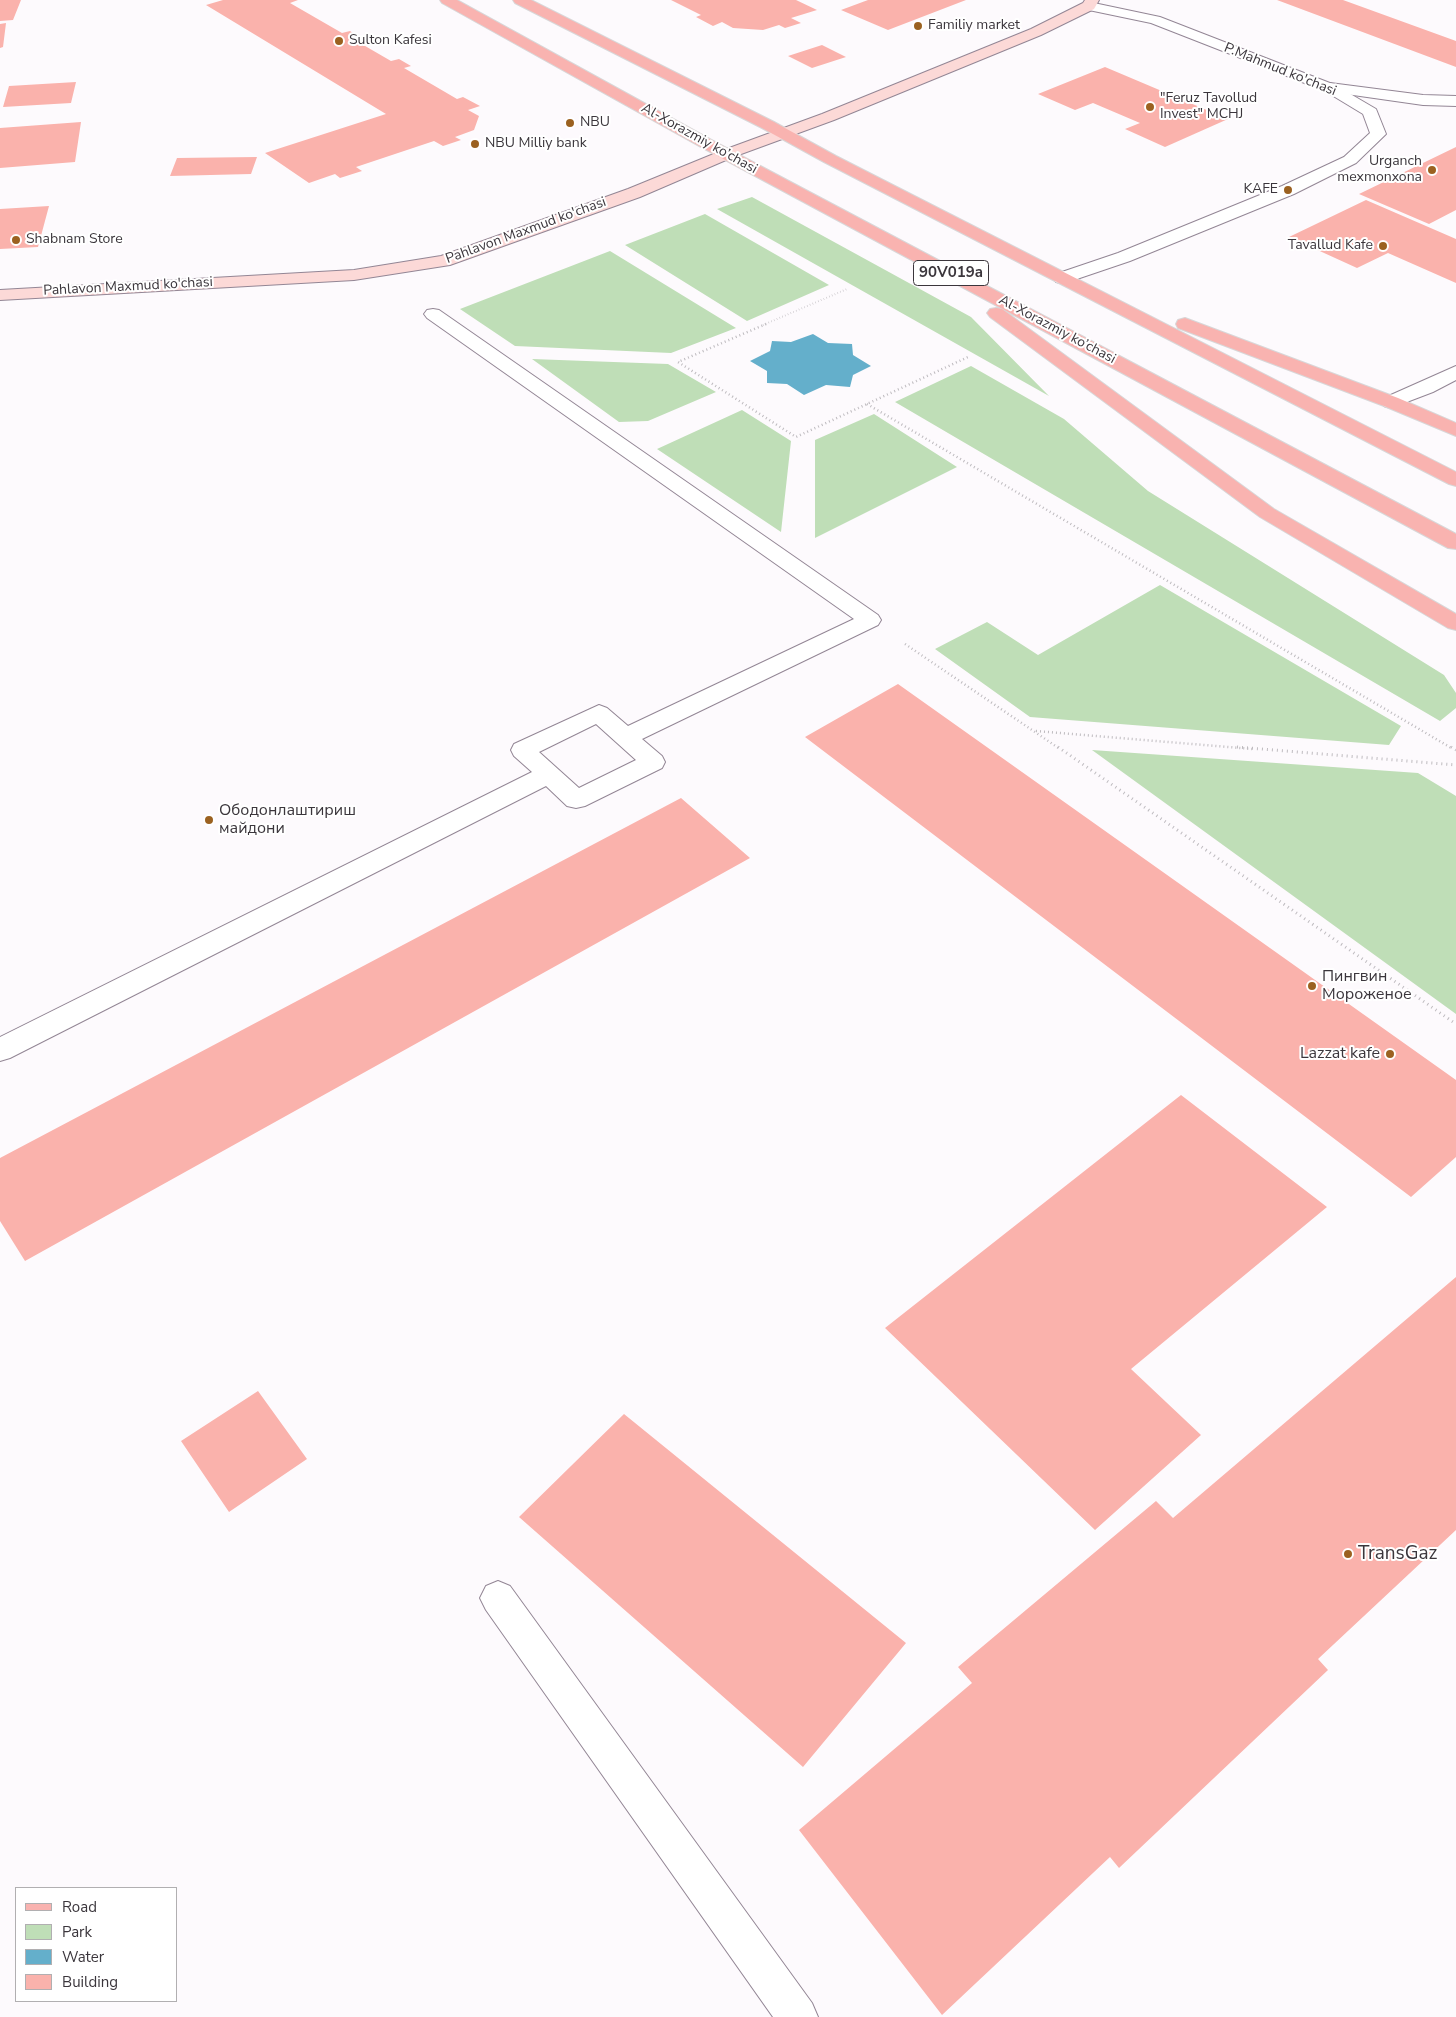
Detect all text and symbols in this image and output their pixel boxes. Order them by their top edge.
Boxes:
place label: Familiy market [928,18,1020,34]
marker: Familiy market [912,20,924,32]
place label: Sulton Kafesi [349,33,432,49]
marker: Sulton Kafesi [333,35,345,47]
street label: P.Mahmud ko'chasi [1221,40,1339,100]
place label: "Feruz Tavollud Invest" MCHJ [1160,91,1257,124]
street label: Al-Xorazmiy ko’chasi [638,100,760,178]
marker: "Feruz Tavollud Invest" MCHJ [1144,101,1156,113]
place label: NBU [580,115,610,131]
marker: NBU [564,117,576,129]
place label: NBU Milliy bank [485,136,587,152]
marker: NBU Milliy bank [469,138,481,150]
place label: Urganch mexmonxona [1337,154,1422,186]
marker: Urganch mexmonxona [1426,164,1438,176]
place label: KAFE [1244,182,1278,198]
marker: KAFE [1282,184,1294,196]
street label: Pahlavon Maxmud ko'chasi [443,194,609,268]
place label: Shabnam Store [26,232,123,248]
marker: Shabnam Store [10,234,22,246]
place label: Tavallud Kafe [1288,238,1373,254]
marker: Tavallud Kafe [1377,240,1389,252]
road number: 90V019a [914,260,988,286]
street label: Pahlavon Maxmud ko'chasi [43,274,213,300]
street label: Al-Xorazmiy ko’chasi [996,292,1118,368]
place label: Ободонлаштириш майдони [219,801,356,839]
marker: Ободонлаштириш майдони [203,814,215,826]
place label: Пингвин Мороженое [1322,967,1412,1005]
marker: Пингвин Мороженое [1306,980,1318,992]
place label: Lazzat kafe [1300,1044,1380,1064]
marker: Lazzat kafe [1384,1048,1396,1060]
place label: TransGaz [1358,1543,1437,1565]
marker: TransGaz [1342,1548,1354,1560]
legend [15,1887,178,2002]
text: Road [62,1897,97,1917]
text: Park [62,1922,92,1942]
text: Water [62,1947,104,1967]
text: Building [62,1972,118,1992]

